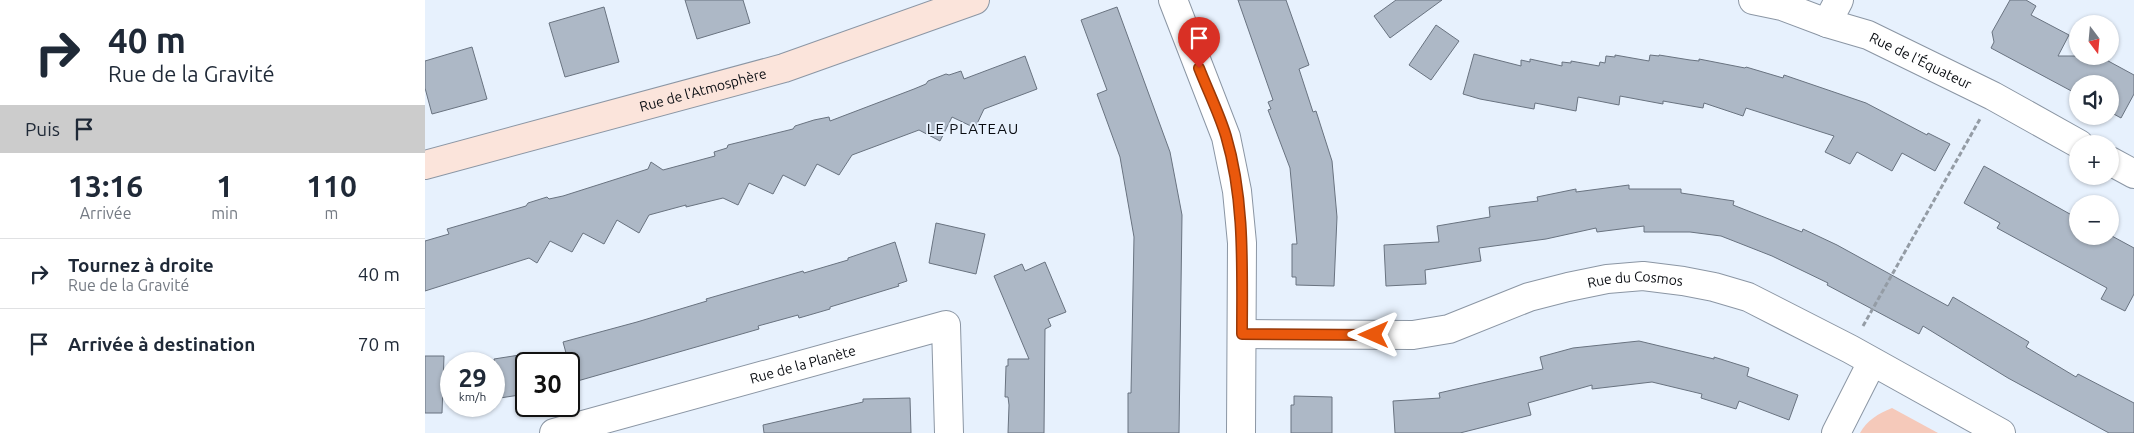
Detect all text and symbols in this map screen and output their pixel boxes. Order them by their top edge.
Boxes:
north arrow [2069,15,2119,65]
map controls [2069,15,2119,245]
pin [1178,17,1220,68]
icon: right [25,20,90,85]
text: 40 m [108,20,186,60]
icon: arrive [1185,24,1213,52]
street label: Rue de l'Équateur [1867,29,1975,93]
text: Rue de la Gravité [108,61,275,86]
street label: Rue de l'Atmosphère [638,65,768,115]
button: sound [2069,75,2119,125]
icon: arrive [70,115,98,143]
text: Puis [25,118,60,140]
district label: LE PLATEAU [927,120,1019,137]
button: + [2069,135,2119,185]
text: 13:16 [68,169,143,203]
text: 1 [216,169,233,203]
text: 110 [306,169,357,203]
button: − [2069,195,2119,245]
text: Arrivée [80,204,132,222]
text: min [211,204,238,222]
text: m [325,204,338,222]
text: Tournez à droite [68,254,214,276]
icon: right [25,260,53,288]
text: 40 m [358,263,400,285]
street label: Rue du Cosmos [1586,268,1684,291]
text: Rue de la Gravité [68,276,189,294]
position arrow [1347,308,1399,360]
icon: arrive [25,330,53,358]
text: Arrivée à destination [68,333,255,355]
text: 70 m [358,333,400,355]
street label: Rue de la Planète [748,342,857,387]
speed limit sign: 30 [515,352,580,417]
text: 29 [458,364,487,392]
text: km/h [459,390,486,403]

